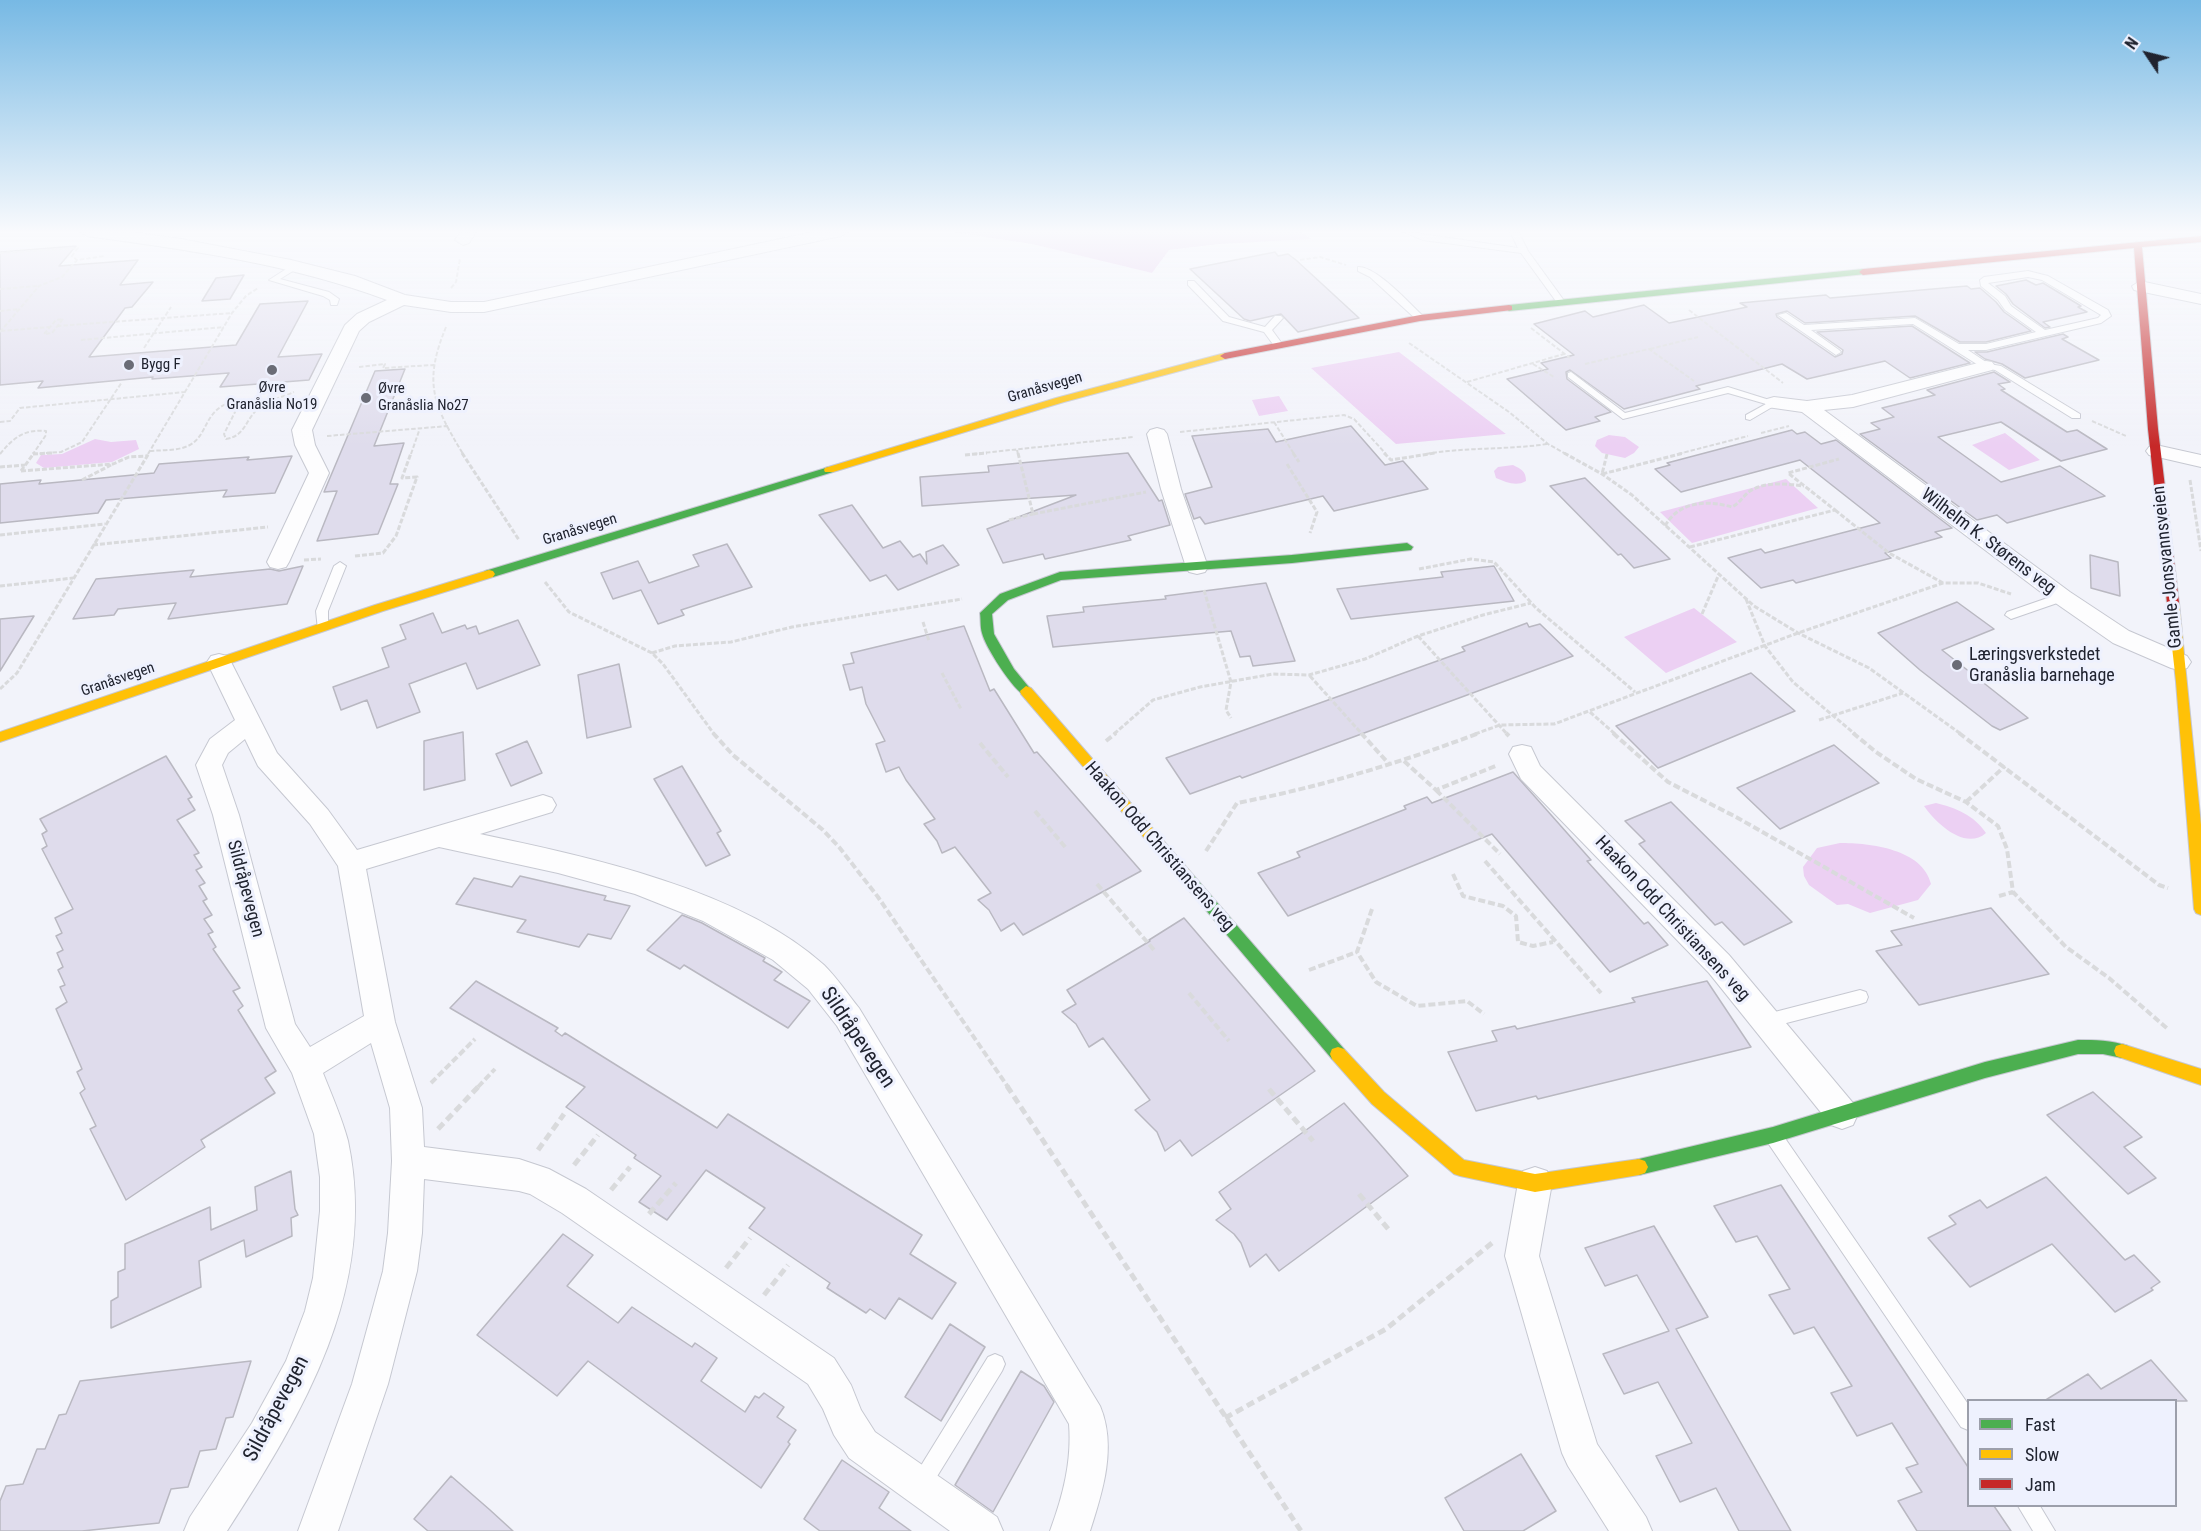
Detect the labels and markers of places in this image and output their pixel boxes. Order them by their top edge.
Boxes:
place label: Bygg F [141,356,181,374]
marker: Bygg F [122,358,136,372]
marker: Øvre Granåslia No19 [265,363,279,377]
place label: Øvre Granåslia No19 [227,379,317,414]
place label: Øvre Granåslia No27 [378,380,469,415]
marker: Øvre Granåslia No27 [359,391,373,405]
place label: Læringsverkstedet Granåslia barnehage [1969,644,2115,686]
marker: Læringsverkstedet Granåslia barnehage [1950,658,1964,672]

